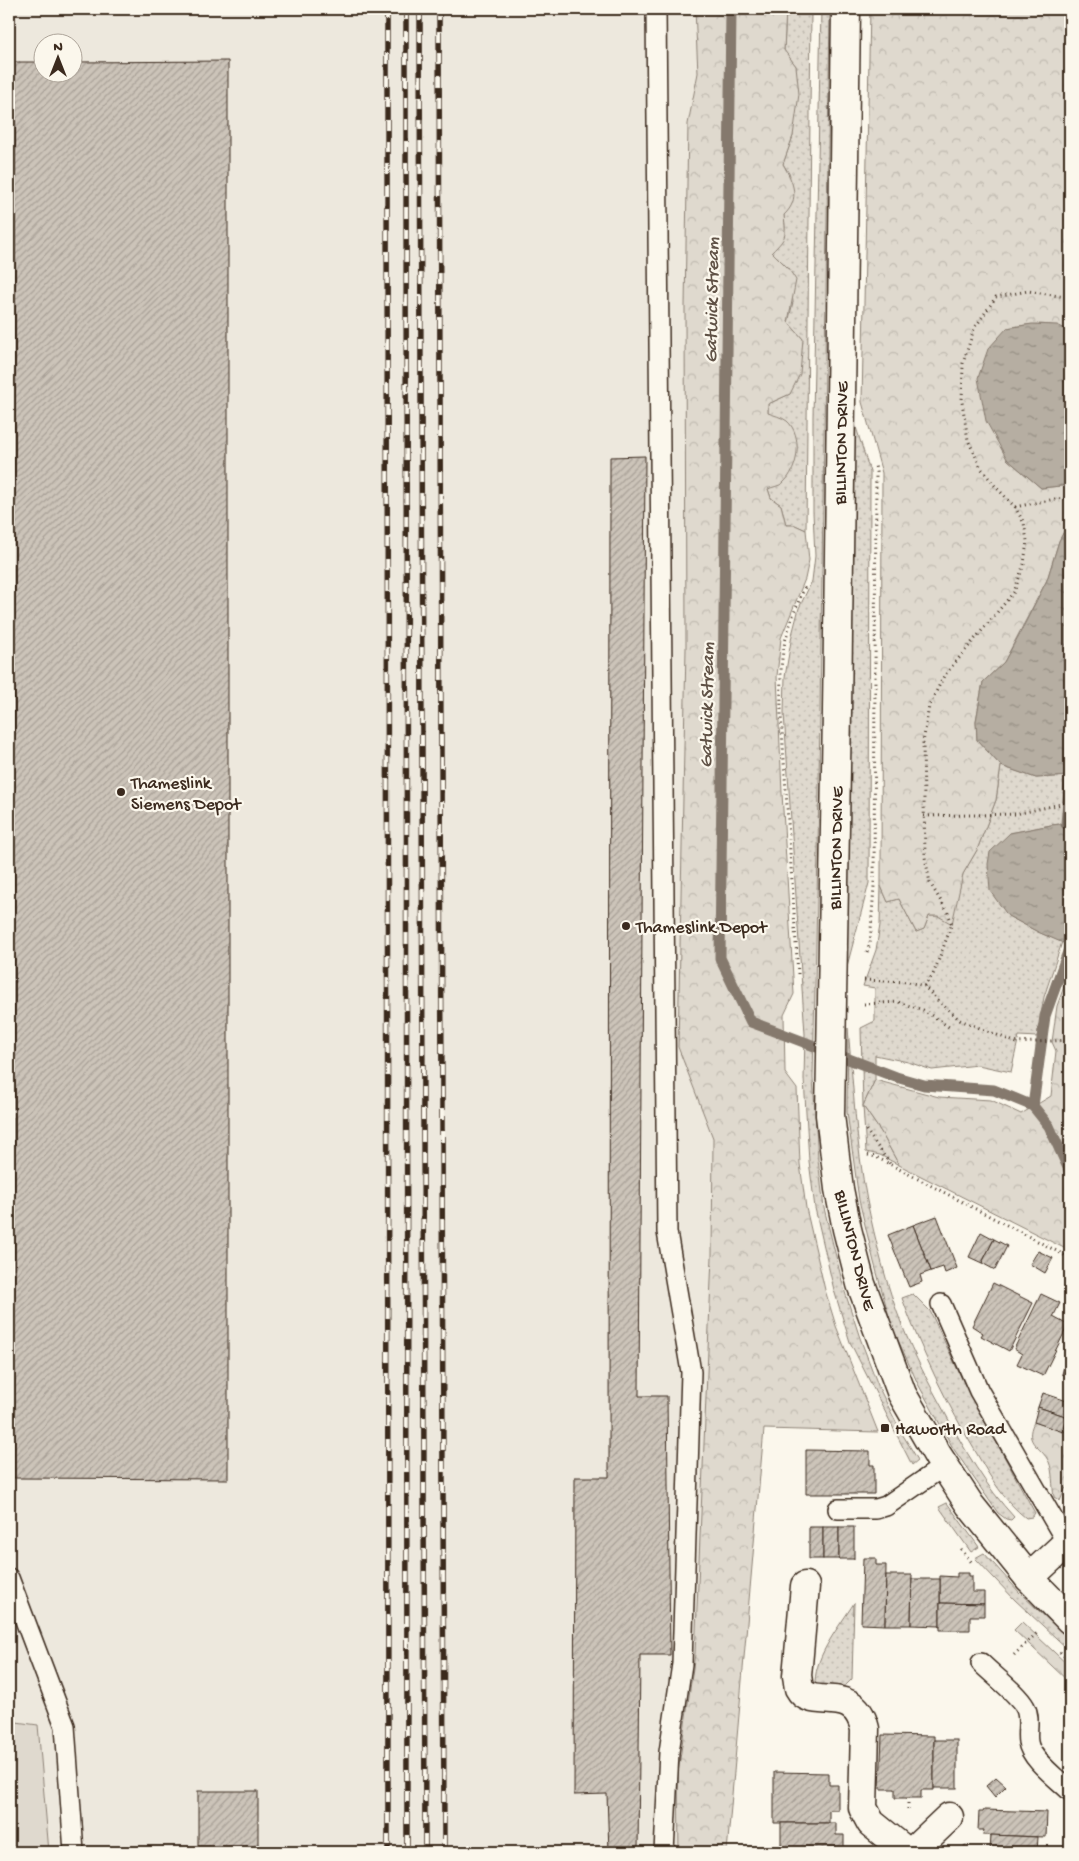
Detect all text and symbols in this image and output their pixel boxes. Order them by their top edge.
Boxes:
north arrow [32,32,82,82]
text: N [53,39,63,56]
water label: Gatwick Stream [701,237,726,363]
street label: BILLINTON DRIVE [831,380,854,506]
water label: Gatwick Stream [696,642,721,768]
place label: Thameslink Siemens Depot [130,774,242,816]
street label: BILLINTON DRIVE [826,785,849,911]
marker: Thameslink Siemens Depot [115,786,127,798]
place label: Thameslink Depot [635,918,768,939]
marker: Thameslink Depot [620,920,632,932]
street label: BILLINTON DRIVE [828,1187,879,1314]
place label: Haworth Road [895,1420,1007,1441]
marker: Haworth Road [879,1422,891,1434]

